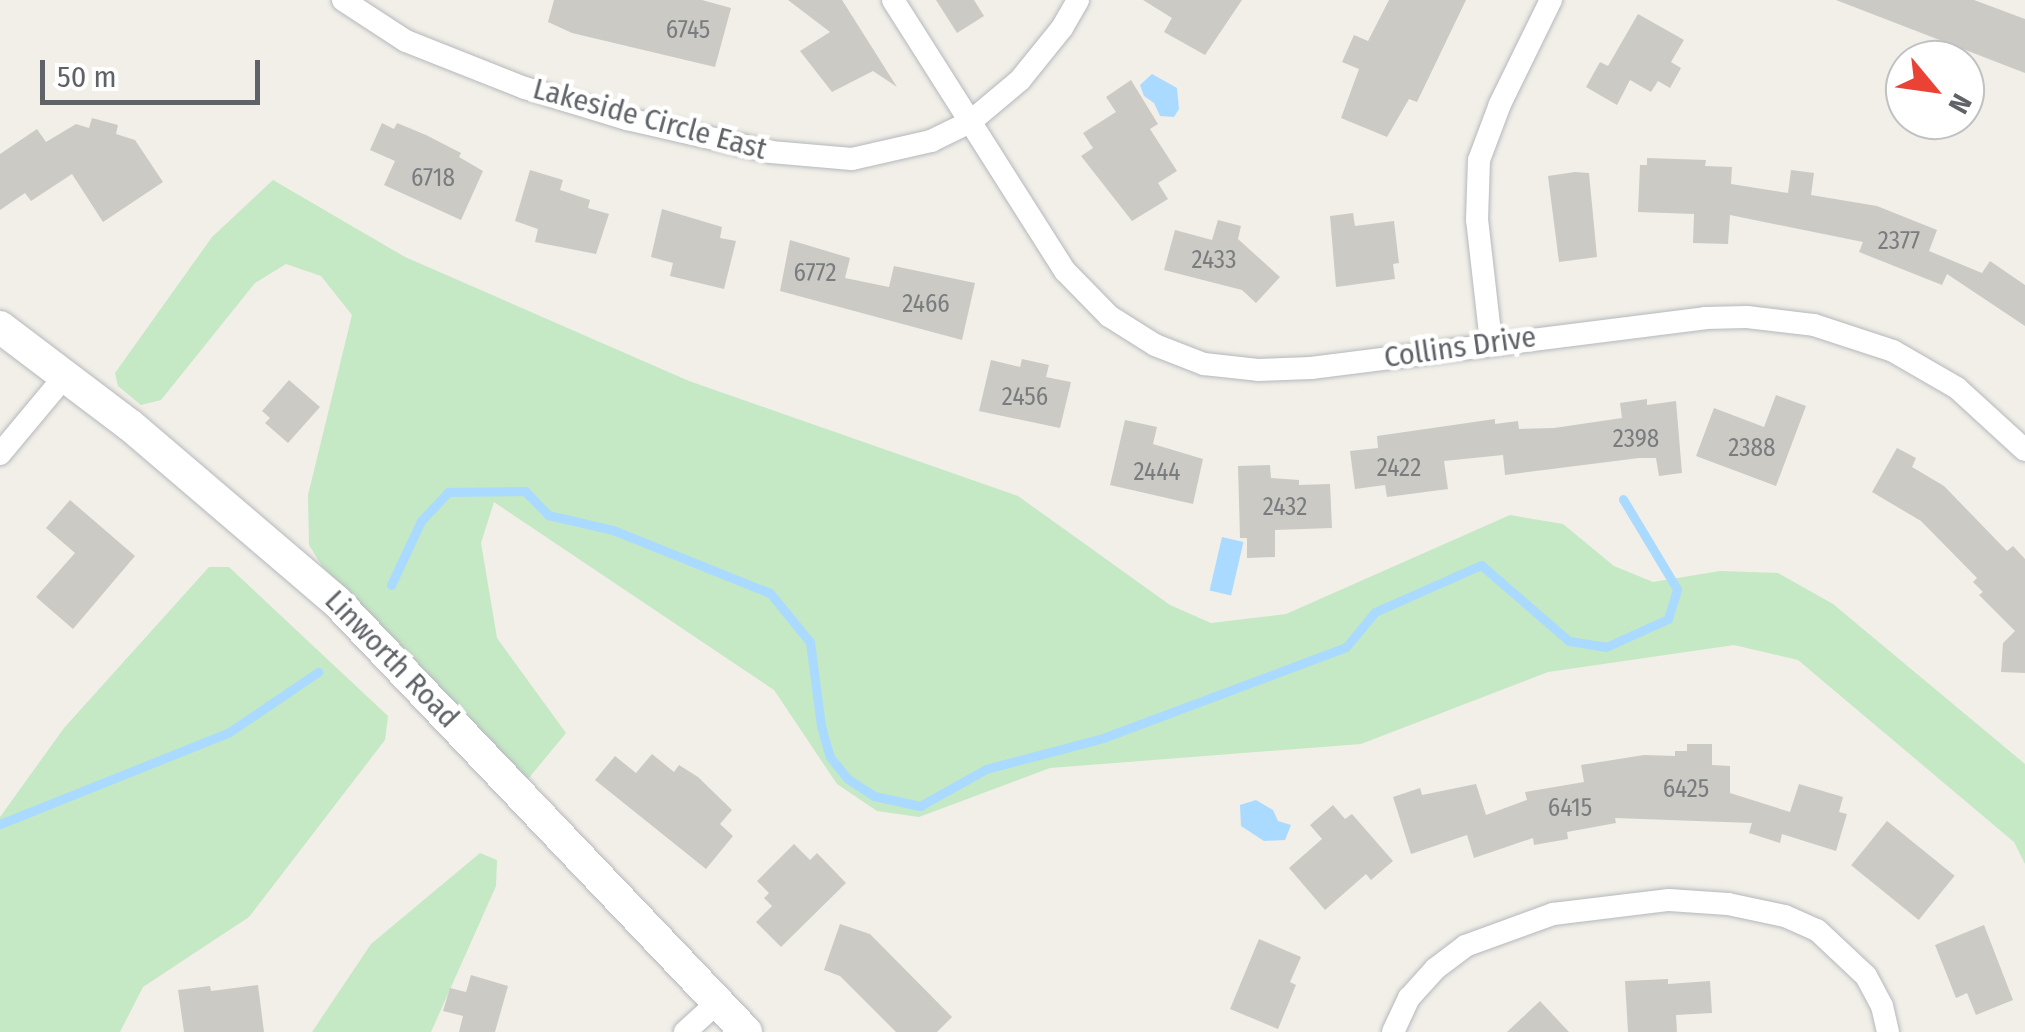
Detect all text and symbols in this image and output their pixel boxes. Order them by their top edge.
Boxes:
house number: 6745 [666,15,710,45]
scale bar [45,40,265,102]
north arrow [1885,40,1985,140]
text: 50 m [57,59,117,95]
street label: Lakeside Circle East [529,71,771,167]
text: N [1941,88,1978,119]
house number: 6718 [411,163,455,193]
house number: 2377 [1878,226,1920,256]
house number: 2433 [1192,245,1236,275]
house number: 6772 [794,258,836,288]
house number: 2466 [902,289,950,319]
street label: Collins Drive [1382,319,1538,375]
house number: 2456 [1002,382,1048,412]
house number: 2398 [1613,424,1659,454]
house number: 2388 [1728,433,1776,463]
house number: 2422 [1377,453,1421,483]
house number: 2444 [1134,457,1180,487]
house number: 2432 [1263,492,1307,522]
street label: Linworth Road [317,583,467,735]
house number: 6425 [1663,774,1709,804]
house number: 6415 [1548,793,1592,823]

